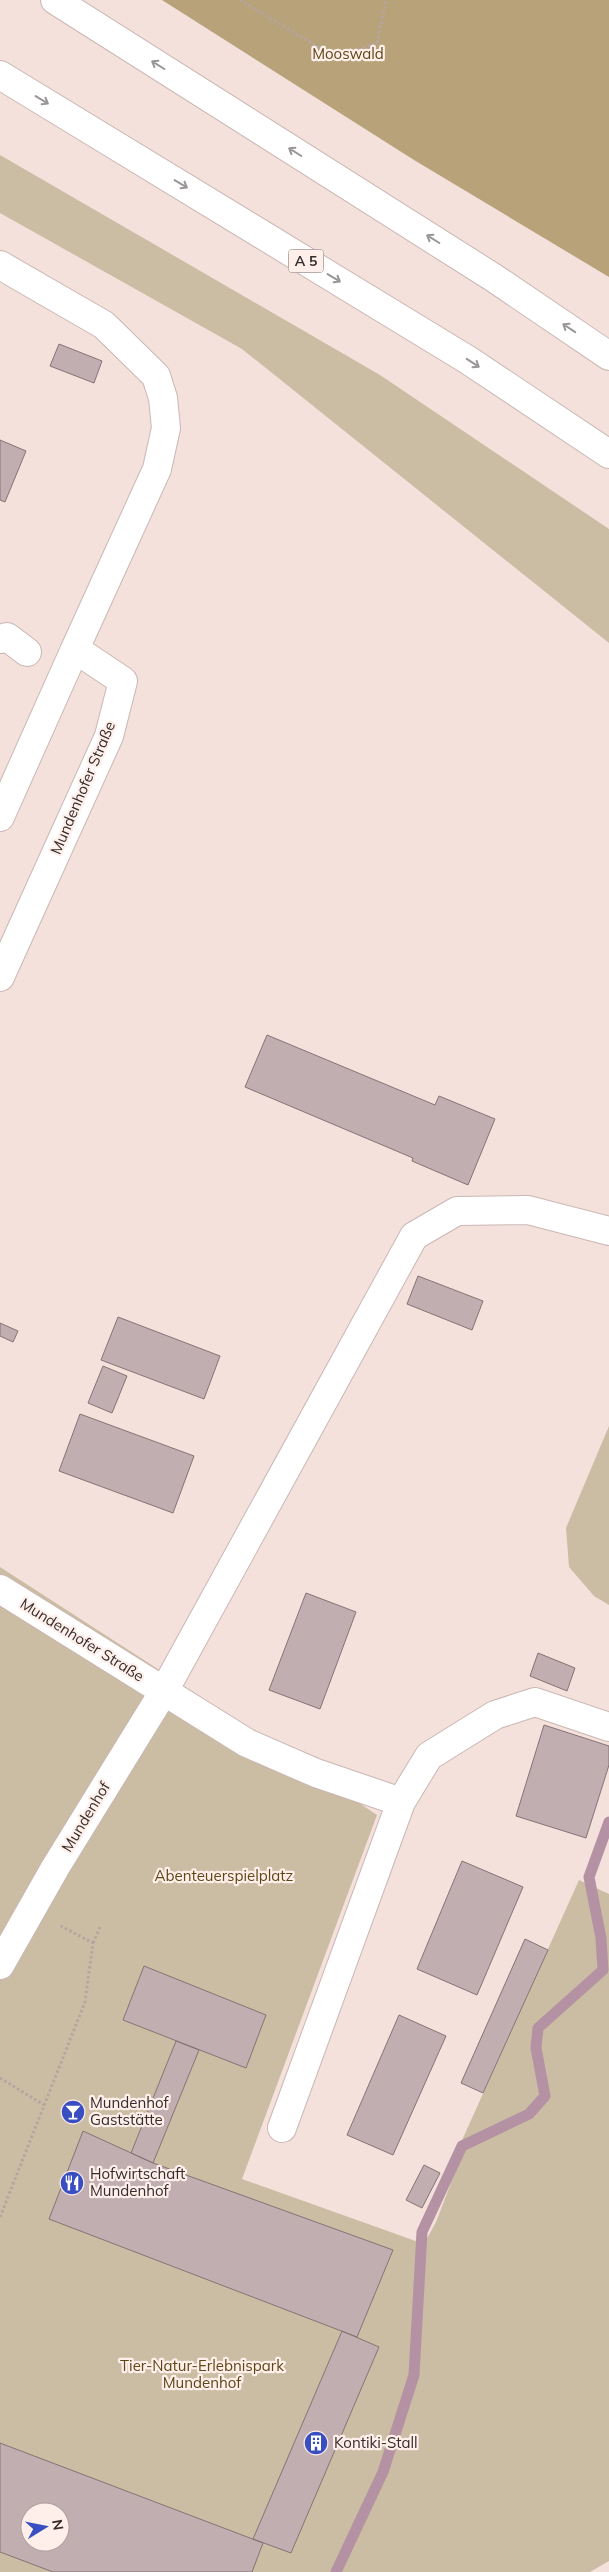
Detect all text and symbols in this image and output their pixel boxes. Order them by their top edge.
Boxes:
park label: Mooswald [312,44,384,63]
one-way arrow [151,60,165,71]
one-way arrow [34,95,48,105]
one-way arrow [289,147,303,157]
one-way arrow [173,180,187,190]
one-way arrow [426,234,440,244]
road number: A 5 [288,250,324,272]
one-way arrow [327,274,341,284]
one-way arrow [562,323,576,333]
one-way arrow [465,359,479,369]
street label: Mundenhofer Straße [46,718,119,857]
street label: Mundenhofer Straße [17,1594,148,1685]
street label: Mundenhof [57,1777,114,1855]
park label: Abenteuerspielplatz [155,1866,294,1885]
place label: Mundenhof Gaststätte [90,2093,170,2129]
bar icon: Mundenhof Gaststätte [60,2099,86,2125]
place label: Hofwirtschaft Mundenhof [90,2164,185,2200]
restaurant icon: Hofwirtschaft Mundenhof [59,2170,85,2196]
park label: Tier-Natur-Erlebnispark Mundenhof [120,2356,284,2392]
building icon: Kontiki-Stall [303,2430,329,2456]
place label: Kontiki-Stall [334,2433,418,2452]
north arrow [20,2502,70,2552]
text: N [48,2518,68,2532]

